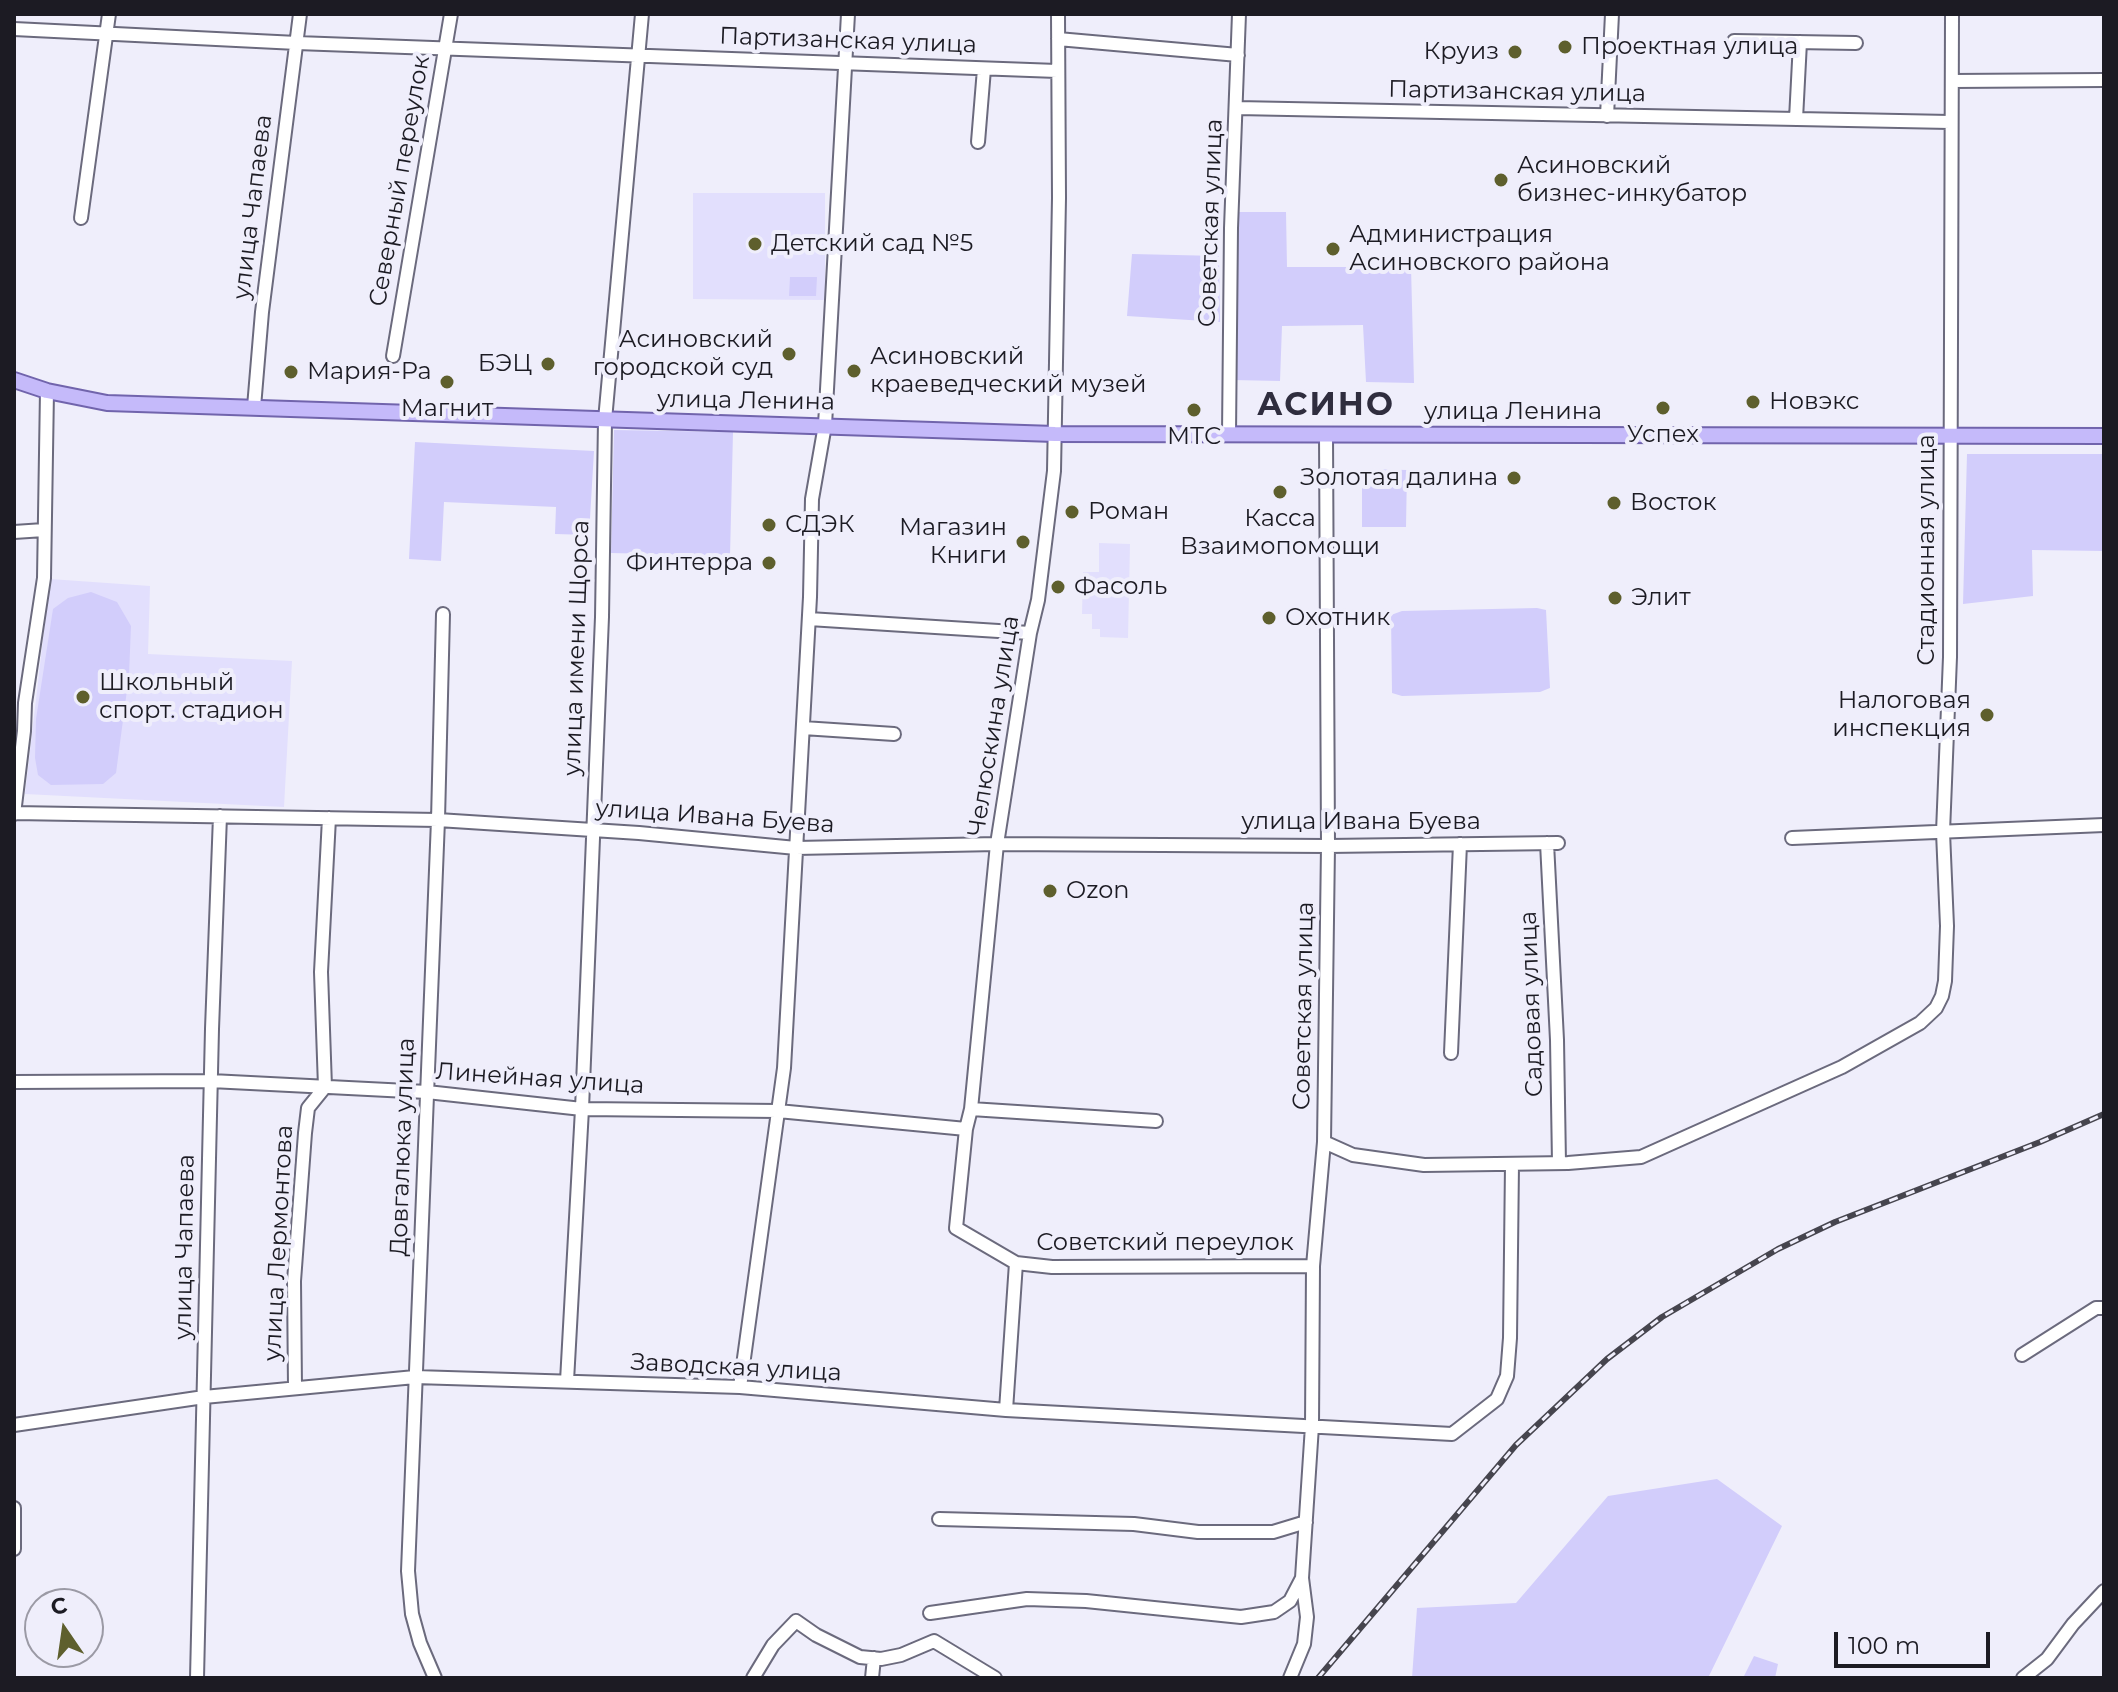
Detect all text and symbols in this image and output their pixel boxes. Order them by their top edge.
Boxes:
street label: Партизанская улица [719,22,977,60]
place label: Проектная улица [1581,33,1798,61]
place label: Круиз [1424,38,1499,66]
marker: Проектная улица [1556,38,1574,56]
marker: Круиз [1506,43,1524,61]
street label: Северный переулок [364,53,436,309]
street label: Партизанская улица [1388,75,1646,109]
street label: улица Чапаева [227,113,279,301]
street label: Советская улица [1193,118,1229,328]
place label: Асиновский бизнес-инкубатор [1517,152,1747,208]
marker: Асиновский бизнес-инкубатор [1492,171,1510,189]
place label: Администрация Асиновского района [1349,221,1610,277]
place label: Детский сад №5 [771,230,973,258]
marker: Детский сад №5 [746,235,764,253]
marker: Администрация Асиновского района [1324,240,1342,258]
place label: Асиновский городской суд [593,326,773,382]
place label: Асиновский краеведческий музей [870,343,1146,399]
marker: Асиновский городской суд [780,345,798,363]
place label: БЭЦ [478,350,532,378]
marker: БЭЦ [539,355,557,373]
place label: Мария-Ра [307,358,431,386]
marker: Асиновский краеведческий музей [845,362,863,380]
marker: Мария-Ра [282,363,300,381]
marker: Магнит [438,373,456,391]
street label: улица Ленина [657,385,835,417]
district label: АСИНО [1257,387,1395,425]
place label: Новэкс [1769,388,1859,416]
marker: Новэкс [1744,393,1762,411]
place label: Магнит [401,395,493,423]
street label: улица Ленина [1424,398,1602,426]
marker: Успех [1654,399,1672,417]
marker: МТС [1185,401,1203,419]
place label: Успех [1627,421,1699,449]
place label: МТС [1167,423,1221,451]
street label: Стадионная улица [1913,434,1941,666]
place label: Золотая далина [1300,464,1498,492]
marker: Золотая далина [1505,469,1523,487]
marker: Касса Взаимопомощи [1271,483,1289,501]
place label: Восток [1630,489,1717,517]
marker: Восток [1605,494,1623,512]
place label: Роман [1088,498,1169,526]
marker: Роман [1063,503,1081,521]
place label: Касса Взаимопомощи [1180,505,1380,561]
place label: СДЭК [785,511,855,539]
place label: Магазин Книги [899,514,1007,570]
marker: СДЭК [760,516,778,534]
street label: улица имени Щорса [558,519,596,777]
marker: Магазин Книги [1014,533,1032,551]
place label: Финтерра [626,549,753,577]
marker: Финтерра [760,554,778,572]
place label: Фасоль [1074,573,1167,601]
marker: Фасоль [1049,578,1067,596]
place label: Элит [1631,584,1691,612]
marker: Элит [1606,589,1624,607]
place label: Охотник [1285,604,1390,632]
marker: Охотник [1260,609,1278,627]
street label: Челюскина улица [962,614,1026,838]
place label: Школьный спорт. стадион [99,669,284,725]
place label: Налоговая инспекция [1832,687,1971,743]
marker: Школьный спорт. стадион [74,688,92,706]
marker: Налоговая инспекция [1978,706,1996,724]
street label: улица Ивана Буева [595,794,835,840]
street label: улица Ивана Буева [1241,808,1481,836]
place label: Ozon [1066,877,1129,905]
marker: Ozon [1041,882,1059,900]
street label: Советская улица [1288,902,1320,1110]
street label: Садовая улица [1514,910,1550,1098]
street label: Довгалюка улица [385,1037,421,1257]
street label: Линейная улица [435,1057,645,1101]
street label: улица Лермонтова [258,1124,300,1362]
street label: улица Чапаева [169,1154,201,1340]
street label: Советский переулок [1036,1229,1294,1257]
street label: Заводская улица [630,1348,842,1388]
north arrow [24,1588,104,1668]
text: С [48,1591,70,1621]
scale bar [1838,1616,1994,1666]
text: 100 m [1848,1631,1920,1660]

